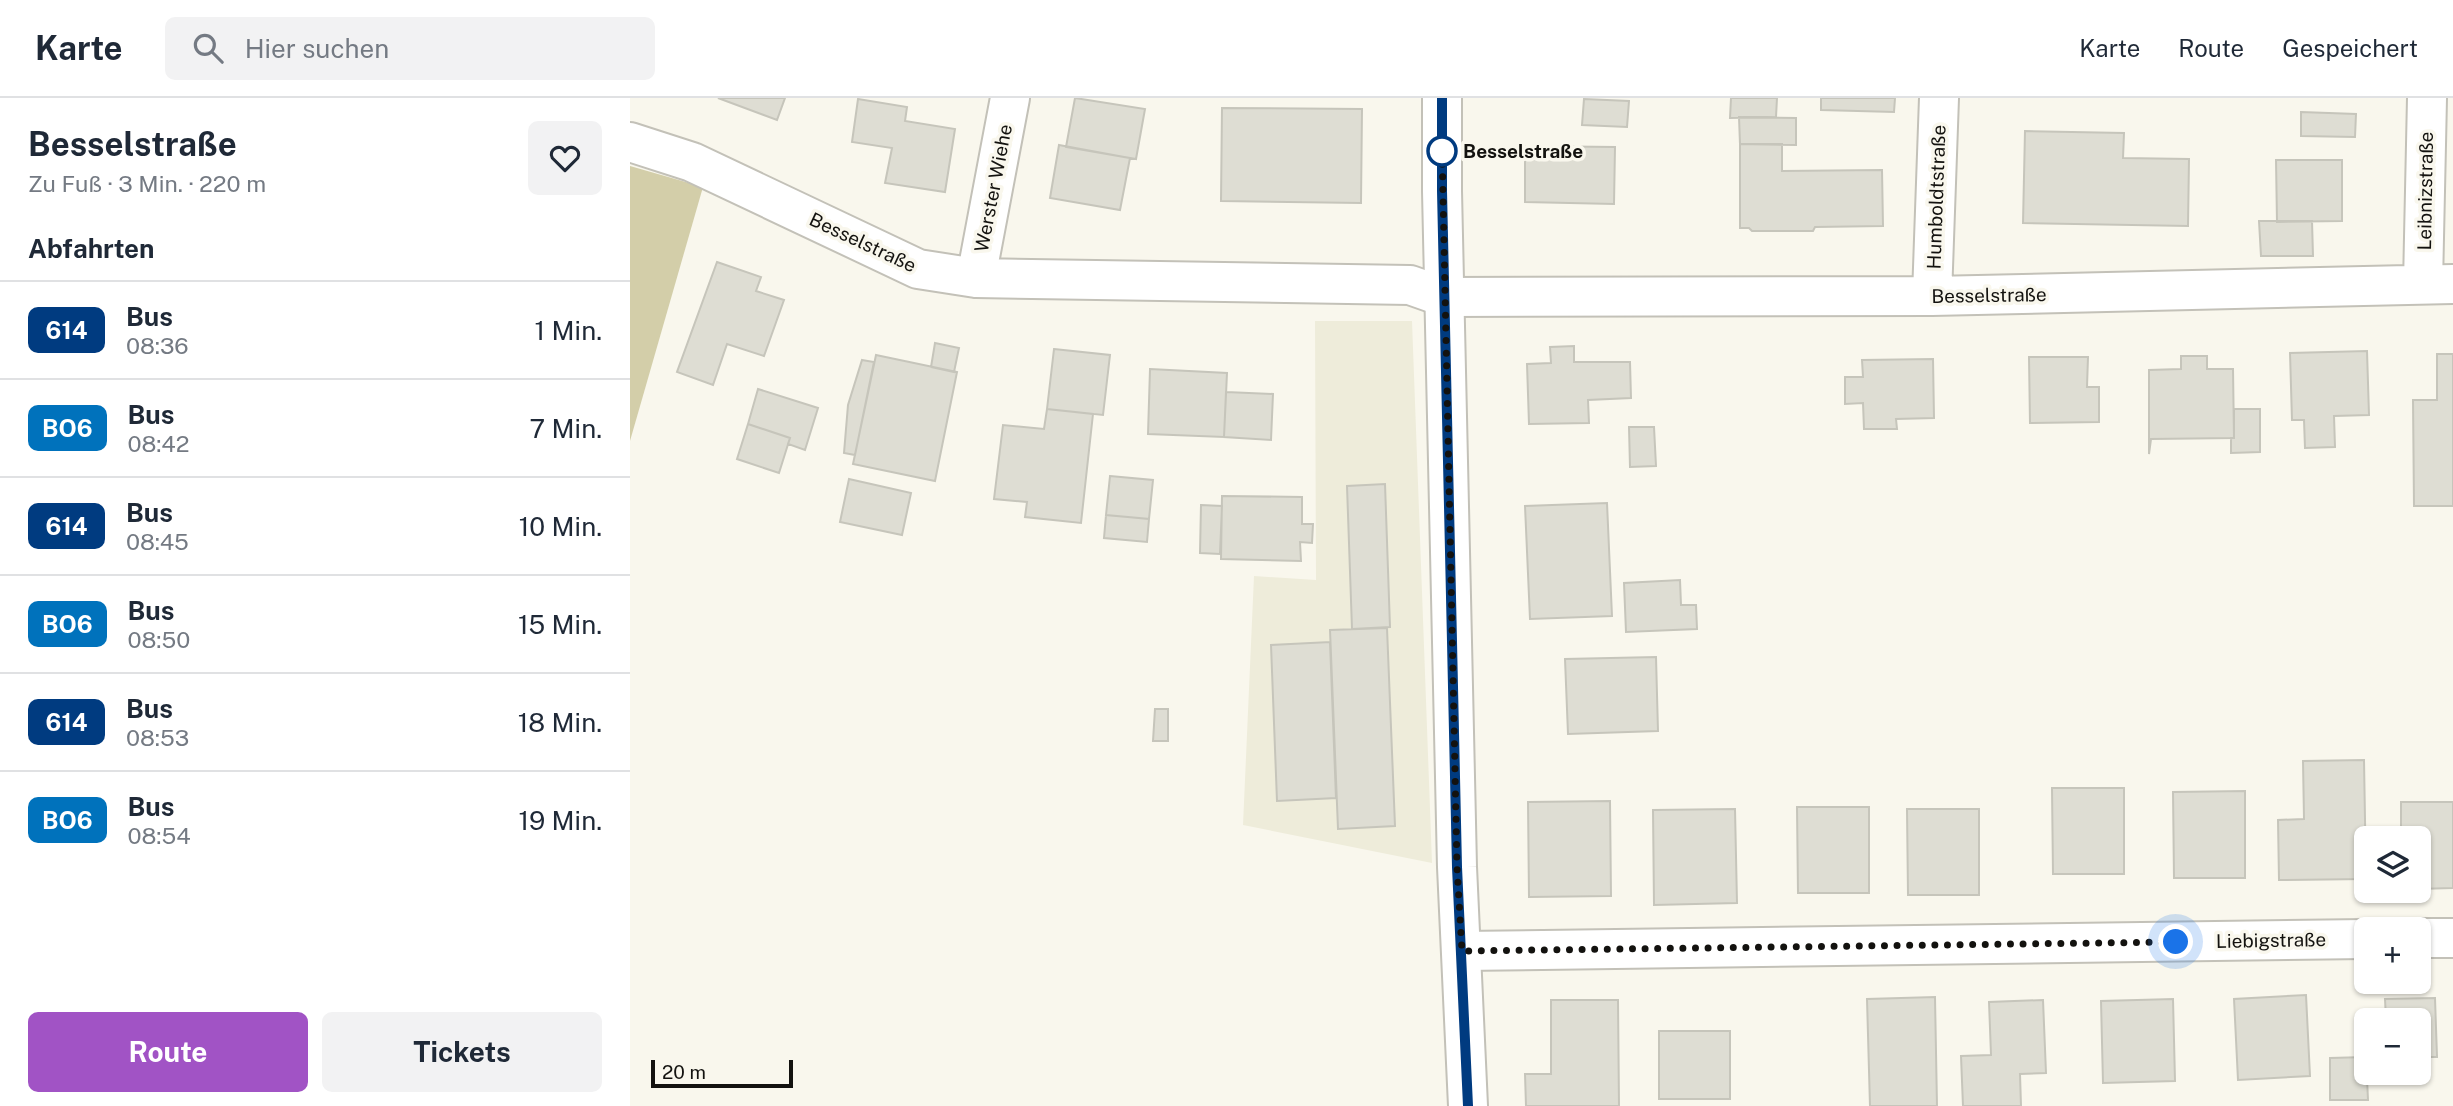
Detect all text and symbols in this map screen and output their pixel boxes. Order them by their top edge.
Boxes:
search box [165,17,655,80]
text: Karte [35,29,123,67]
icon: search [189,29,227,67]
text: Hier suchen [245,33,389,64]
text: Karte [2079,34,2140,62]
text: Route [2178,34,2244,62]
text: Gespeichert [2282,34,2418,62]
button: heart [528,121,602,195]
street label: Werster Wiehe [970,122,1016,254]
street label: Humboldtstraße [1922,124,1950,270]
text: Besselstraße [28,125,237,163]
street label: Leibnizstraße [2413,131,2437,251]
marker: Besselstraße [1427,136,1457,166]
place label: Besselstraße [1463,140,1583,162]
text: Zu Fuß · 3 Min. · 220 m [28,170,266,197]
street label: Besselstraße [806,208,920,276]
text: Abfahrten [28,233,154,264]
street label: Besselstraße [1931,283,2047,307]
text: Bus [126,301,173,332]
text: 1 Min. [535,315,602,346]
text: 614 [46,316,87,344]
text: 08:36 [126,332,189,359]
text: Bus [128,399,174,430]
text: 7 Min. [530,413,602,444]
text: BO6 [42,414,93,442]
text: 08:42 [128,430,190,457]
text: Bus [126,497,173,528]
text: 10 Min. [519,511,602,542]
text: 614 [46,512,87,540]
text: 08:45 [126,528,189,555]
text: Bus [128,595,174,626]
text: 15 Min. [518,609,602,640]
text: BO6 [42,610,93,638]
text: 08:50 [128,626,190,653]
text: Bus [126,693,173,724]
text: 18 Min. [518,707,602,738]
text: 614 [46,708,87,736]
text: 08:53 [126,724,189,751]
text: Bus [128,791,174,822]
text: 19 Min. [518,805,602,836]
text: BO6 [42,806,93,834]
text: 08:54 [128,822,191,849]
map controls [2354,826,2431,1085]
button: layers [2354,826,2431,903]
button: + [2354,917,2431,994]
your location [2158,924,2193,959]
street label: Liebigstraße [2216,928,2326,952]
button: − [2354,1008,2431,1085]
button: Route [28,1012,308,1092]
button: Tickets [322,1012,602,1092]
scale bar [651,1057,793,1089]
text: 20 m [662,1061,706,1083]

